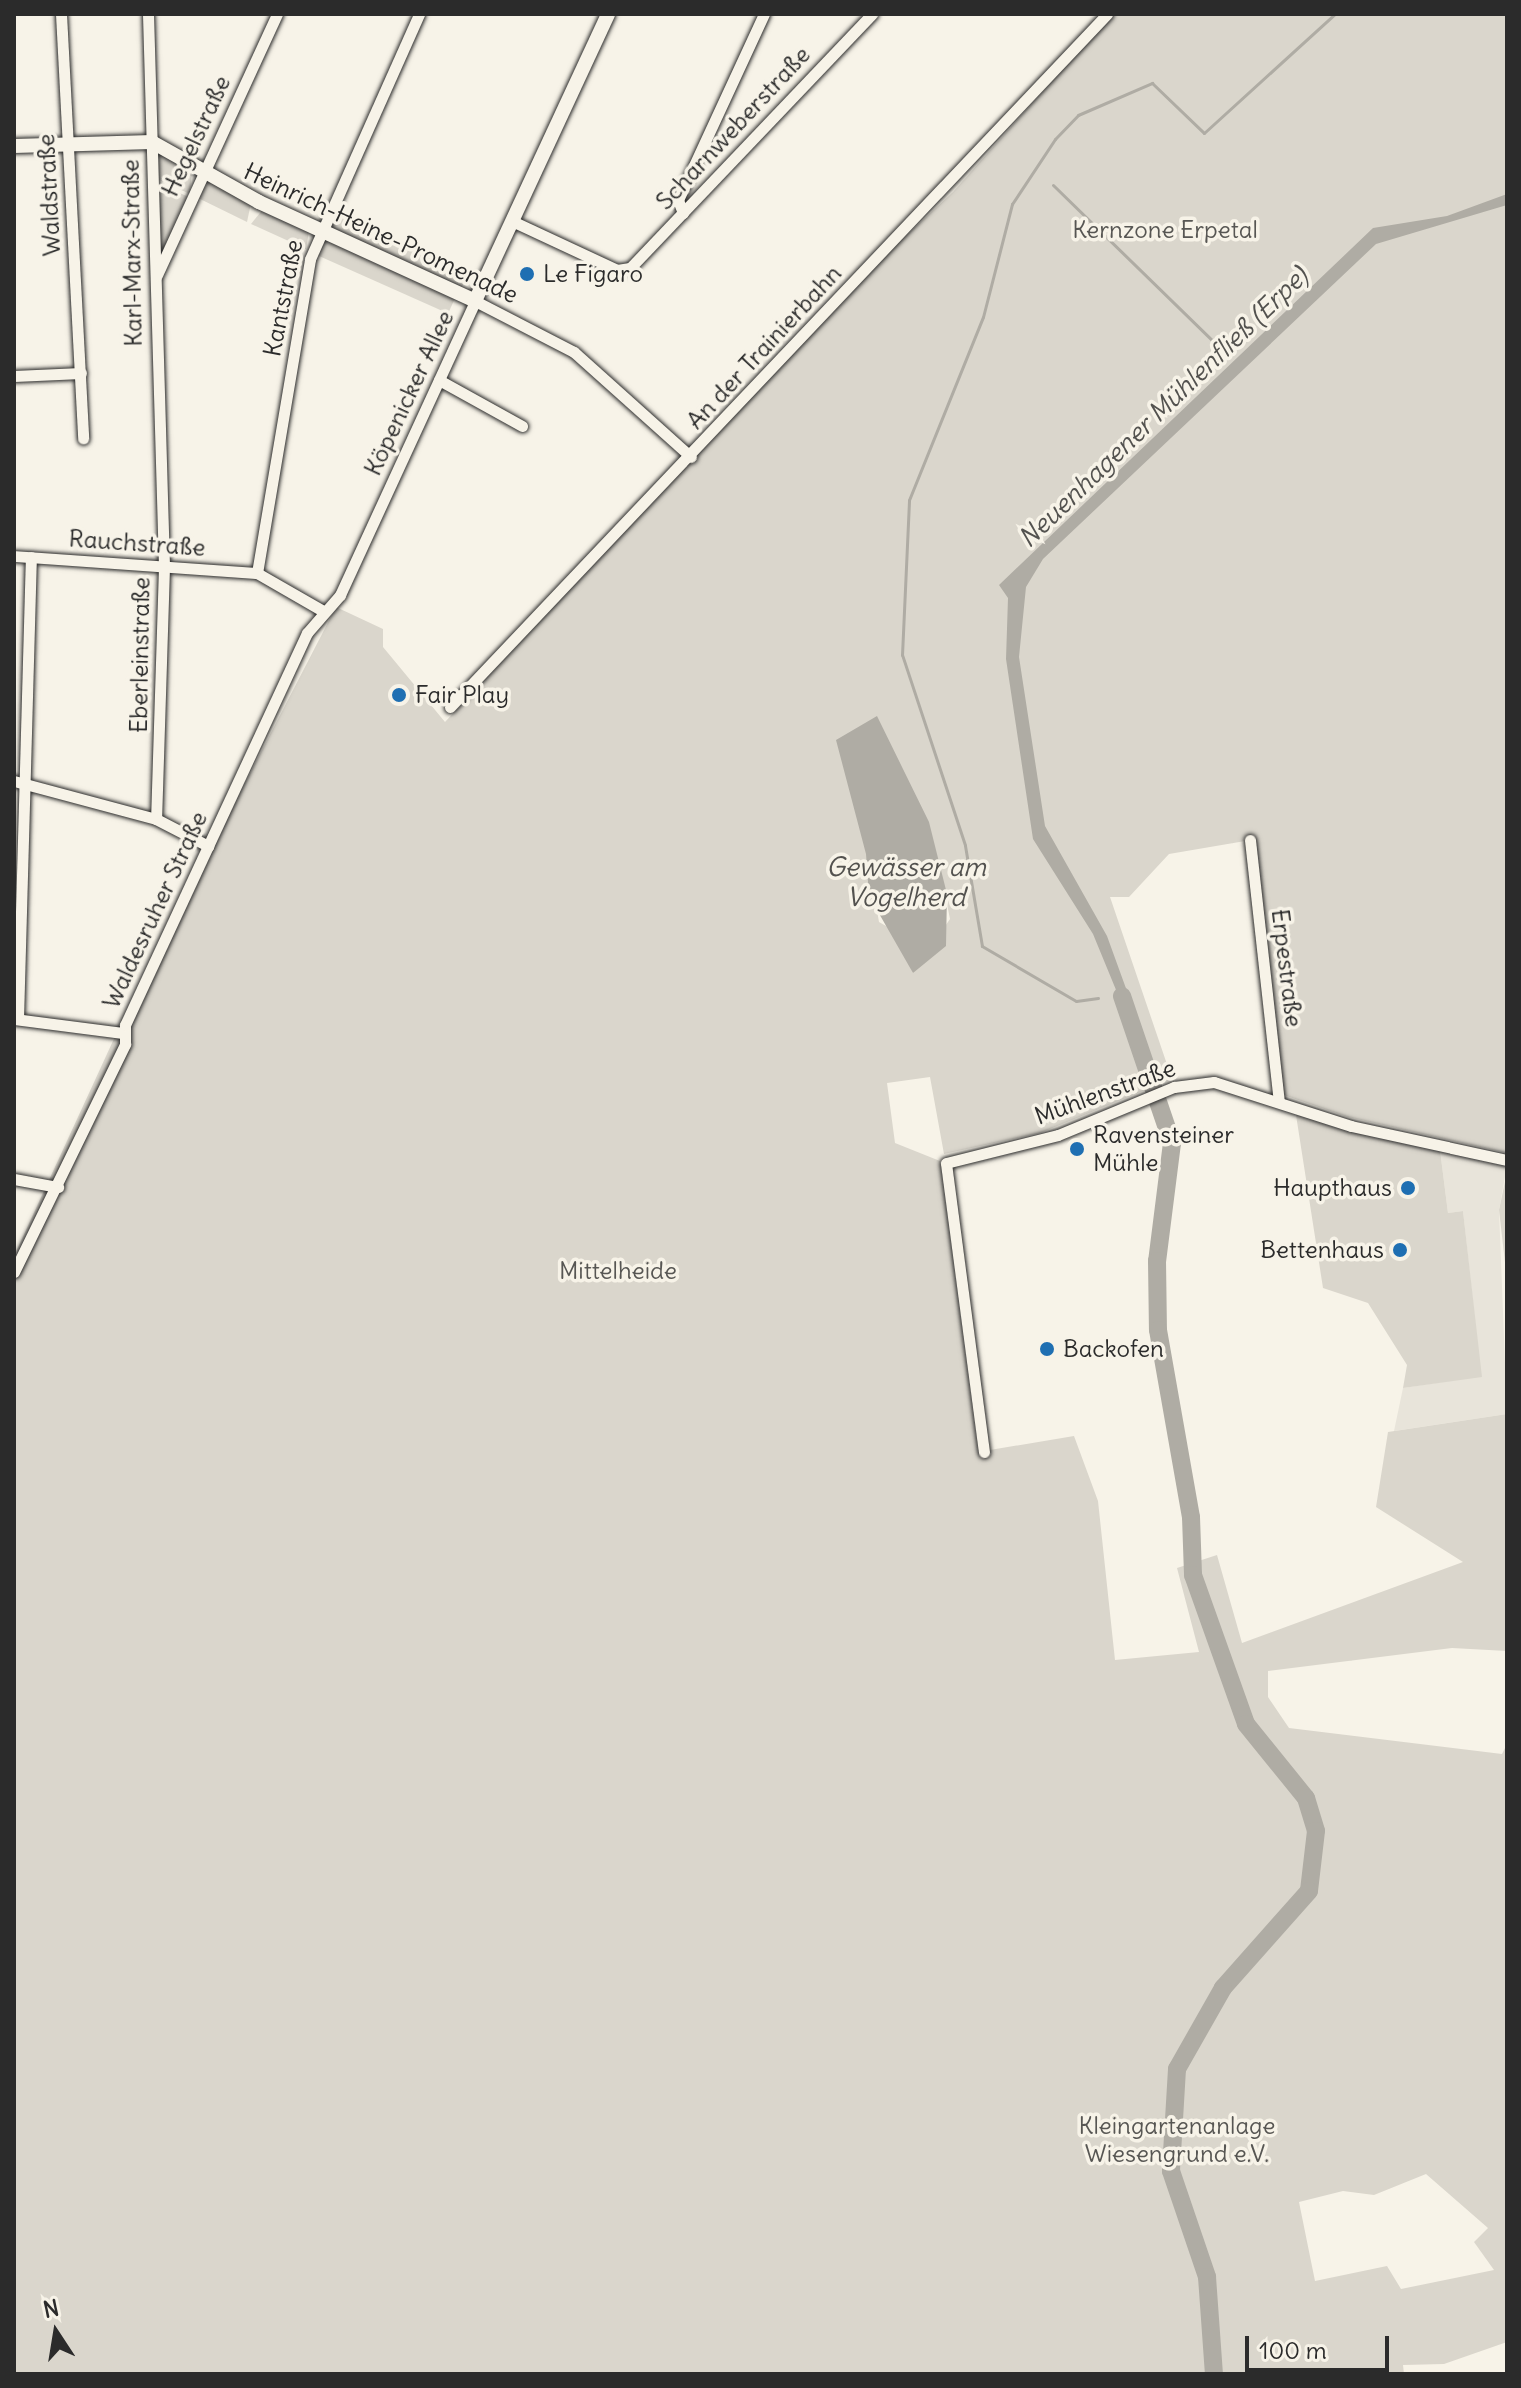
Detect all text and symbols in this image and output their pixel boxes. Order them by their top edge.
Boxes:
street label: Scharnweberstraße [650,40,816,216]
street label: Hegelstraße [155,71,237,201]
street label: Waldstraße [31,133,67,257]
street label: Heinrich-Heine-Promenade [239,157,523,309]
street label: Karl-Marx-Straße [116,159,148,347]
park label: Kernzone Erpetal [1072,216,1258,244]
street label: Kantstraße [258,237,308,359]
street label: An der Trainierbahn [681,259,847,435]
place label: Le Figaro [543,260,643,288]
water label: Neuenhagener Mühlenfließ (Erpe) [1012,260,1314,554]
marker: Le Figaro [518,265,536,283]
street label: Köpenicker Allee [358,306,460,480]
street label: Rauchstraße [68,524,206,562]
street label: Eberleinstraße [124,577,156,733]
place label: Fair Play [415,681,509,709]
marker: Fair Play [390,686,408,704]
street label: Waldesruher Straße [97,807,213,1013]
water label: Gewässer am Vogelherd [826,851,986,912]
street label: Erpestraße [1265,907,1309,1029]
street label: Mühlenstraße [1031,1053,1179,1131]
place label: Ravensteiner Mühle [1093,1121,1234,1177]
marker: Ravensteiner Mühle [1068,1140,1086,1158]
place label: Haupthaus [1273,1174,1392,1202]
marker: Haupthaus [1399,1179,1417,1197]
place label: Bettenhaus [1260,1236,1384,1264]
marker: Bettenhaus [1391,1241,1409,1259]
park label: Mittelheide [559,1257,677,1285]
place label: Backofen [1063,1335,1164,1363]
marker: Backofen [1038,1340,1056,1358]
park label: Kleingartenanlage Wiesengrund e.V. [1079,2112,1275,2168]
north arrow [16,2292,96,2372]
text: N [41,2293,61,2324]
scale bar [1249,2320,1393,2370]
text: 100 m [1259,2335,1327,2365]

